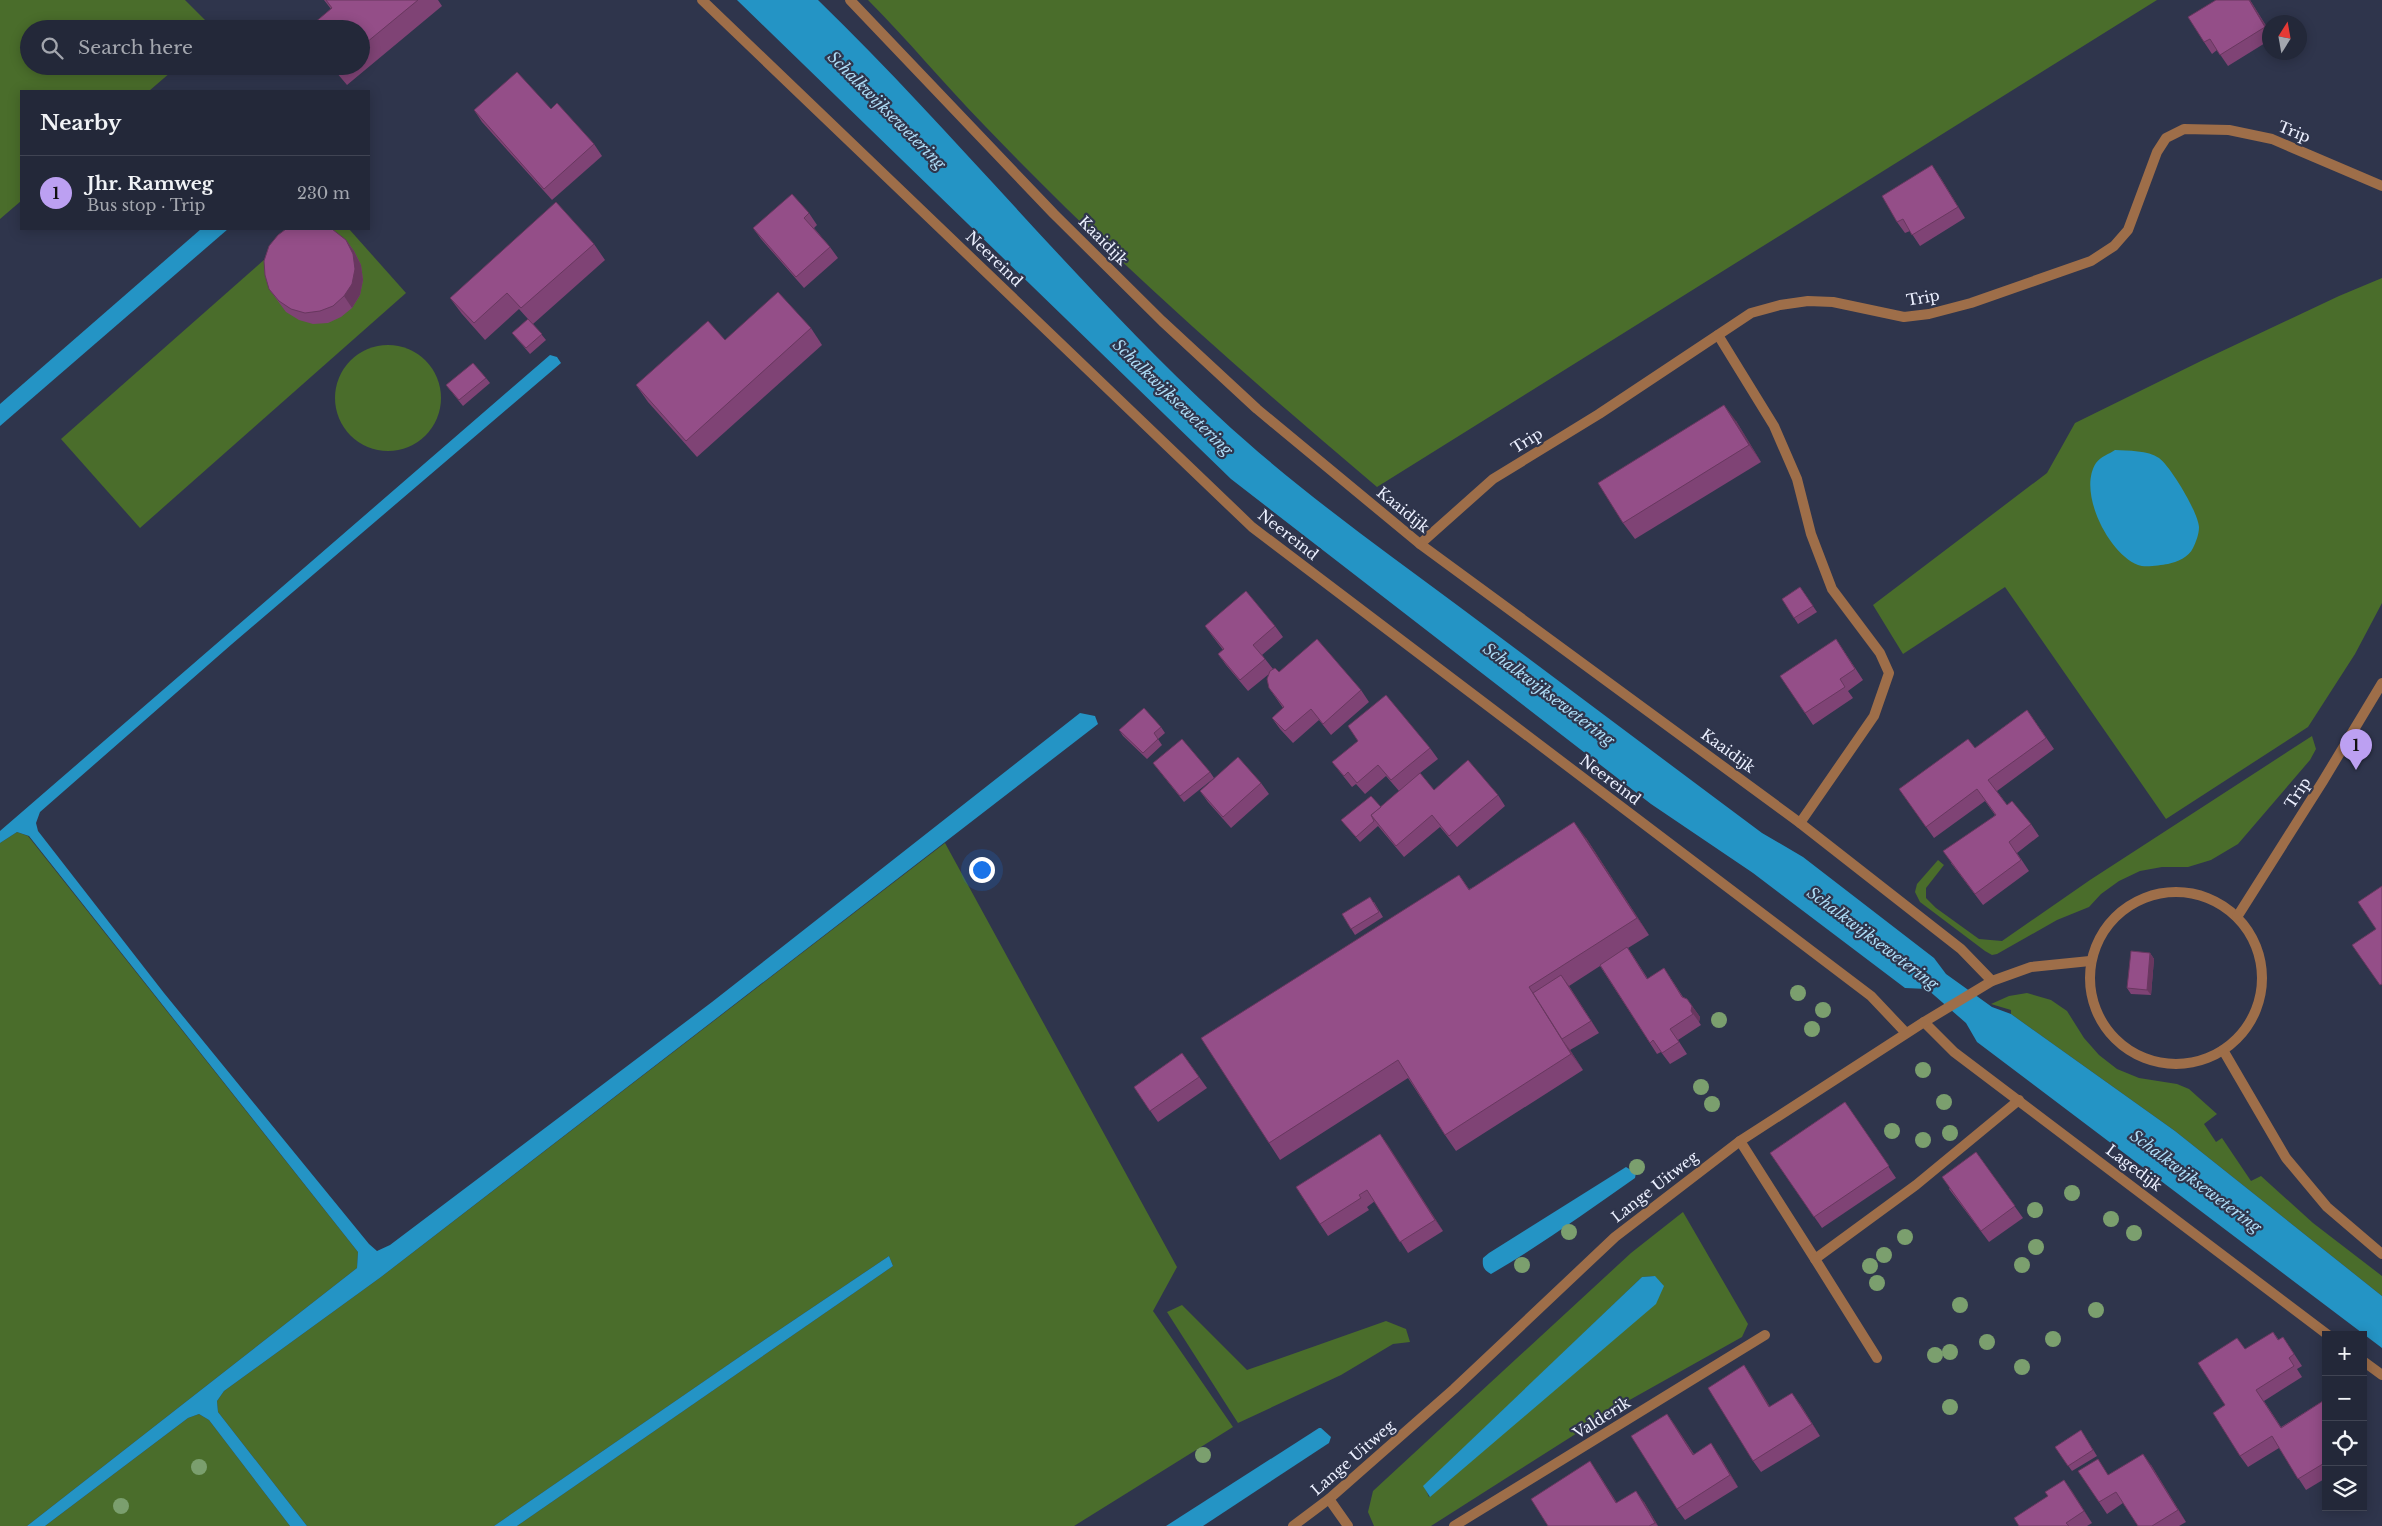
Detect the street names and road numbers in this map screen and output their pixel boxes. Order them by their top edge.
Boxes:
street label: Trip [2275,116,2313,147]
street label: Kaaidijk [1075,212,1133,270]
street label: Neereind [962,227,1027,290]
street label: Trip [1905,285,1941,310]
street label: Trip [1508,424,1546,457]
street label: Kaaidijk [1373,483,1434,537]
street label: Neereind [1254,505,1322,564]
street label: Kaaidijk [1697,725,1760,777]
street label: Neereind [1576,751,1645,809]
street label: Trip [2281,774,2315,812]
street label: Lagedijk [2102,1140,2167,1195]
street label: Lange Uitweg [1607,1146,1703,1226]
street label: Valderik [1569,1392,1634,1443]
street label: Lange Uitweg [1307,1415,1399,1499]

